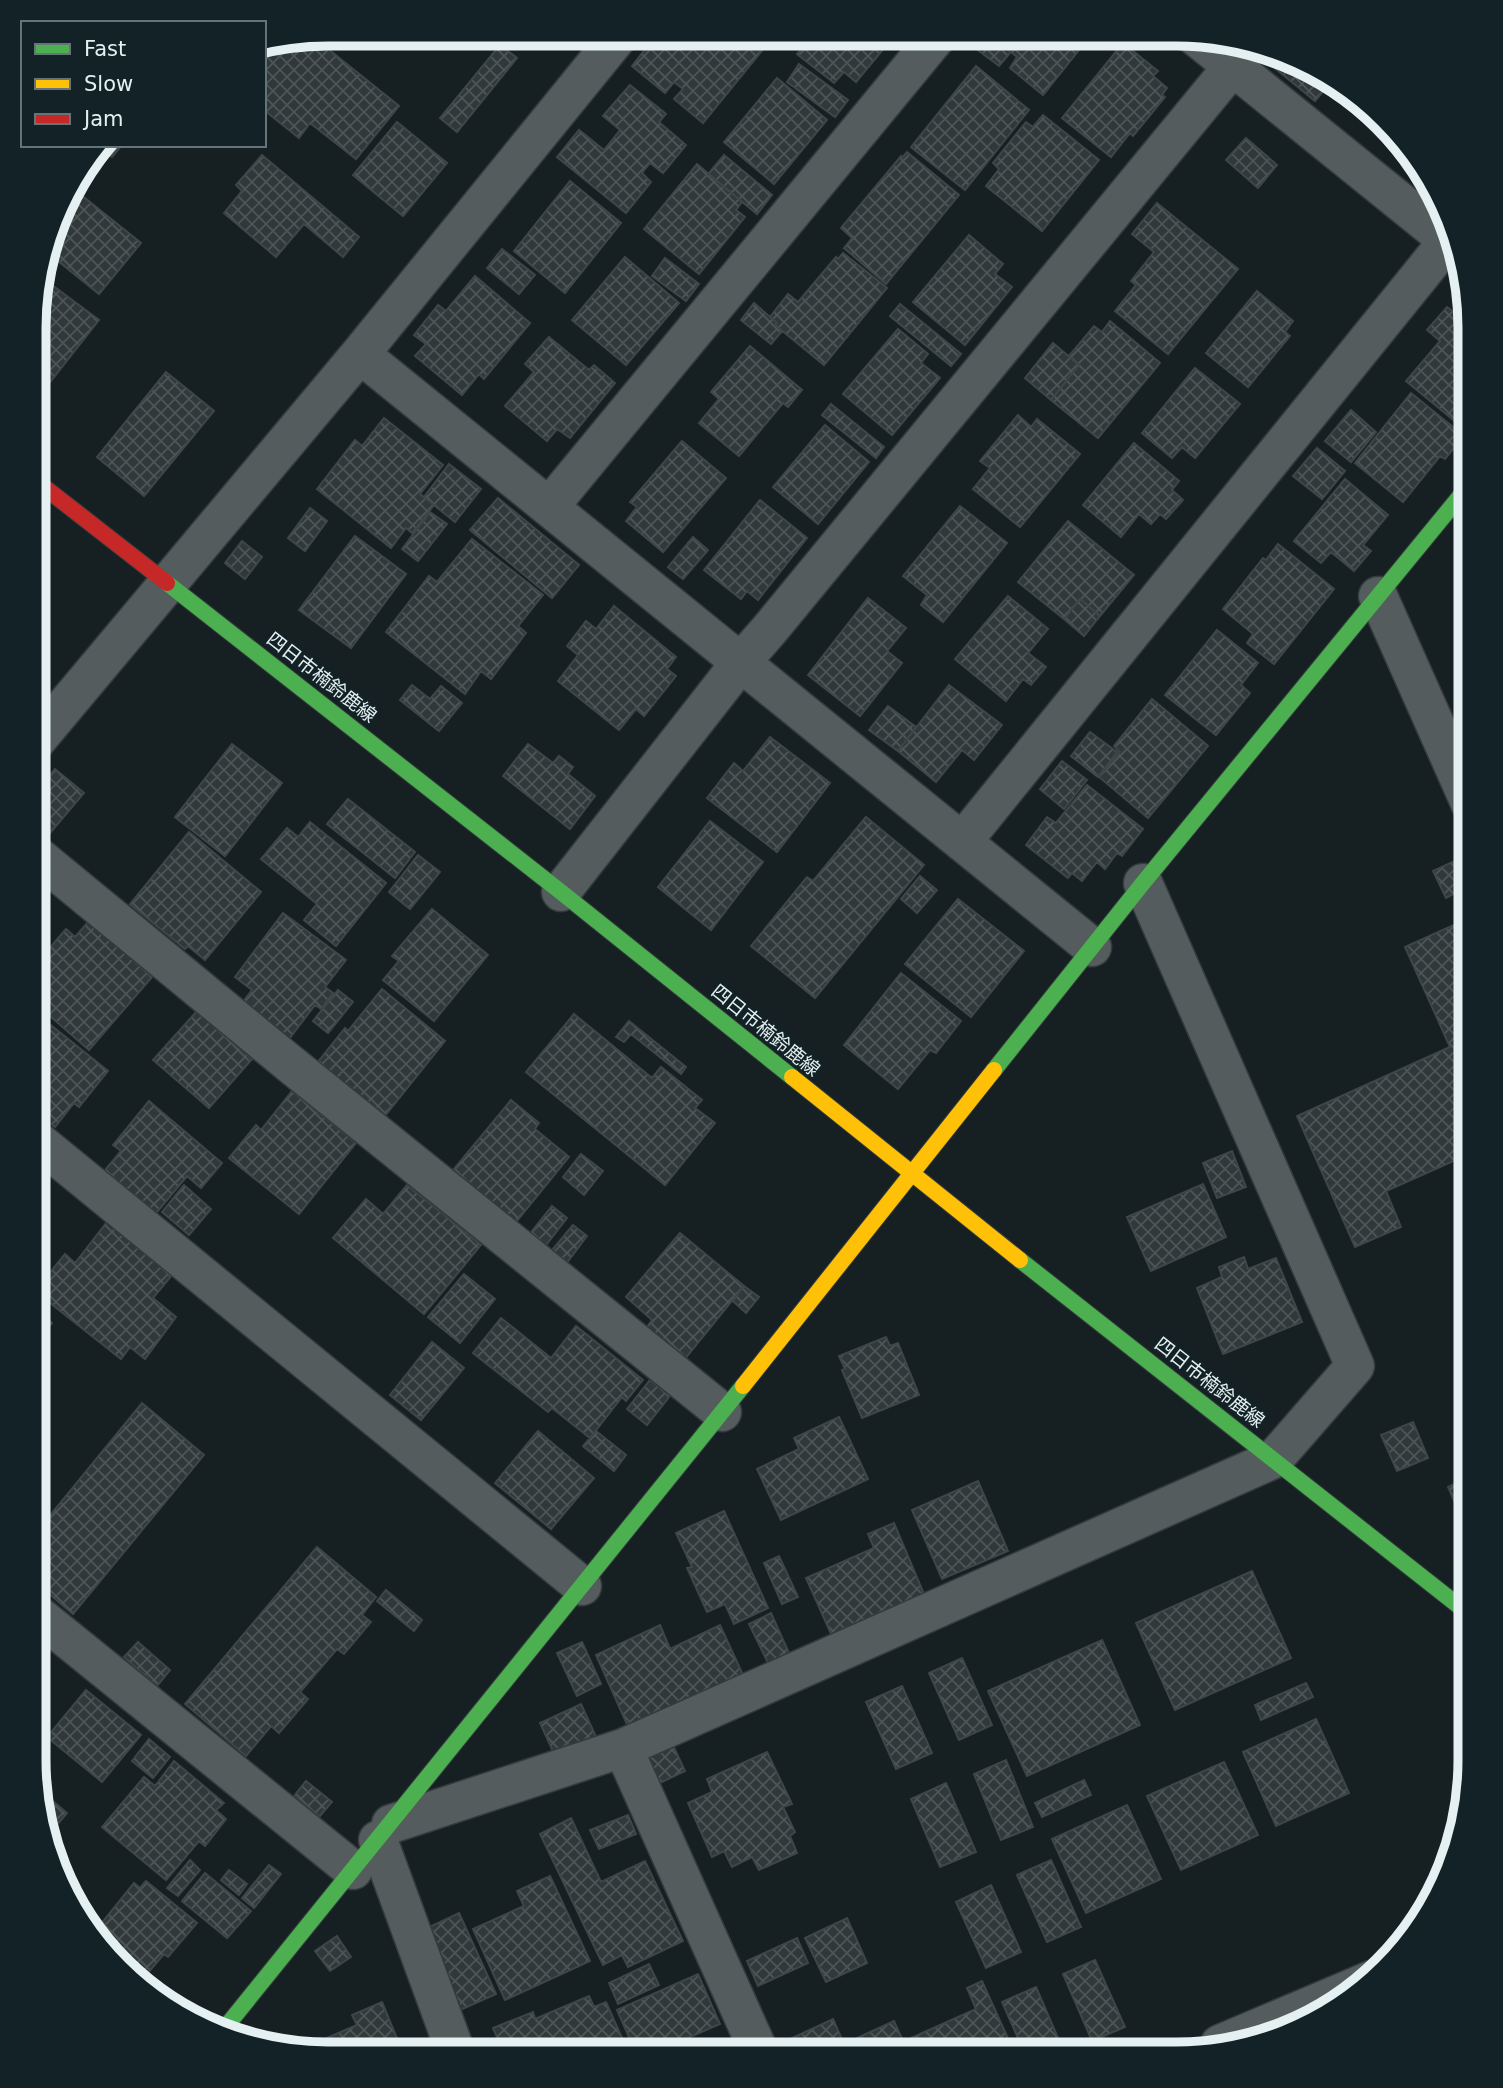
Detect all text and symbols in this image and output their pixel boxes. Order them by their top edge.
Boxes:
legend [21,21,266,147]
text: Fast [84,37,126,61]
text: Slow [84,72,133,96]
text: Jam [82,107,124,131]
street label: 四日市楠鈴鹿線 [263,627,381,727]
street label: 四日市楠鈴鹿線 [707,980,825,1080]
street label: 四日市楠鈴鹿線 [1151,1332,1269,1432]

